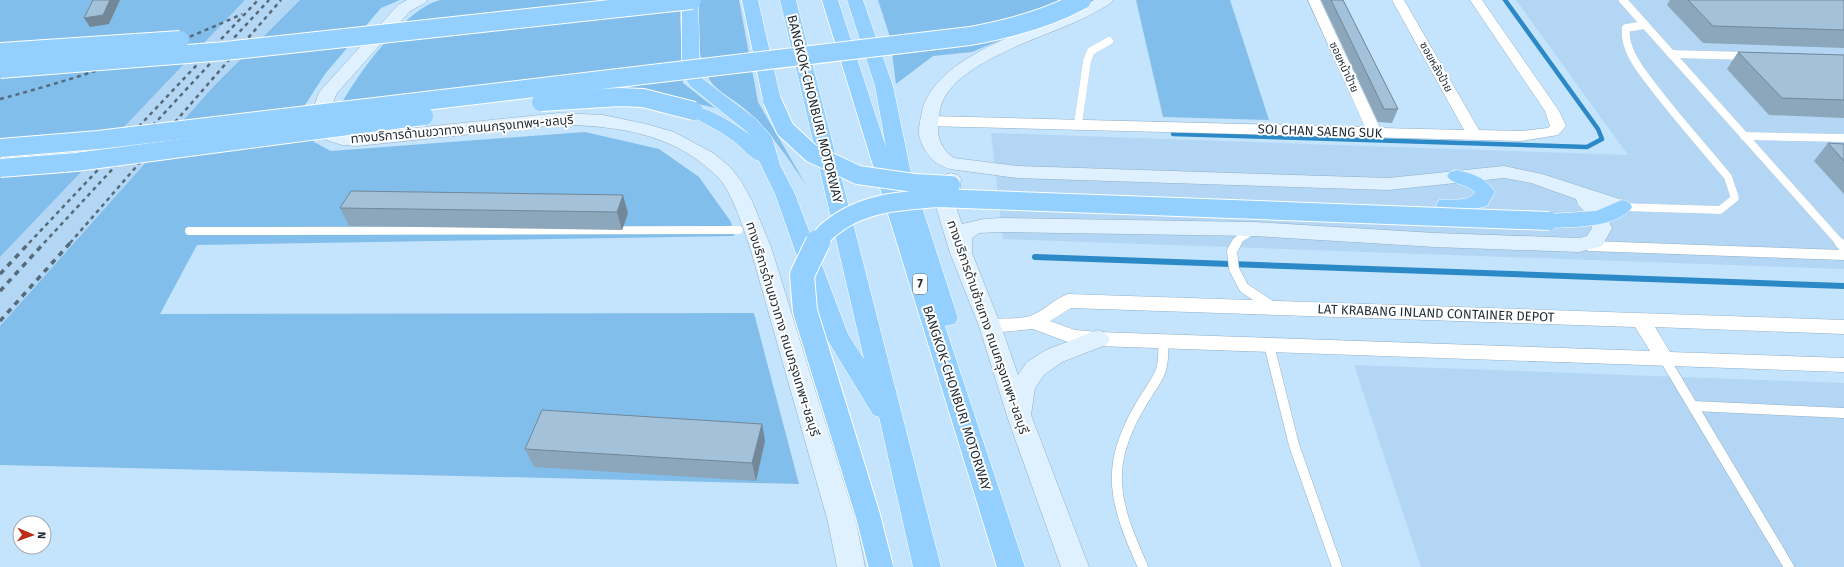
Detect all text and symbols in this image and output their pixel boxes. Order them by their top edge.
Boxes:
street label: BANGKOK-CHONBURI MOTORWAY [784,13,846,205]
street label: ซอยหน้าป้าย [1327,40,1361,94]
street label: ซอยหลังป้าย [1417,40,1455,94]
street label: ทางบริการด้านขวาทาง ถนนกรุงเทพฯ-ชลบุรี [350,112,574,146]
street label: SOI CHAN SAENG SUK [1257,121,1383,141]
street label: ทางบริการด้านซ้ายทาง ถนนกรุงเทพฯ-ชลบุรี [944,218,1032,436]
street label: ทางบริการด้านขวาทาง ถนนกรุงเทพฯ-ชลบุรี [743,220,823,438]
road number: 7 [913,274,927,294]
street label: LAT KRABANG INLAND CONTAINER DEPOT [1317,301,1555,325]
street label: BANGKOK-CHONBURI MOTORWAY [920,304,994,493]
north arrow [12,515,52,555]
text: N [35,531,48,539]

